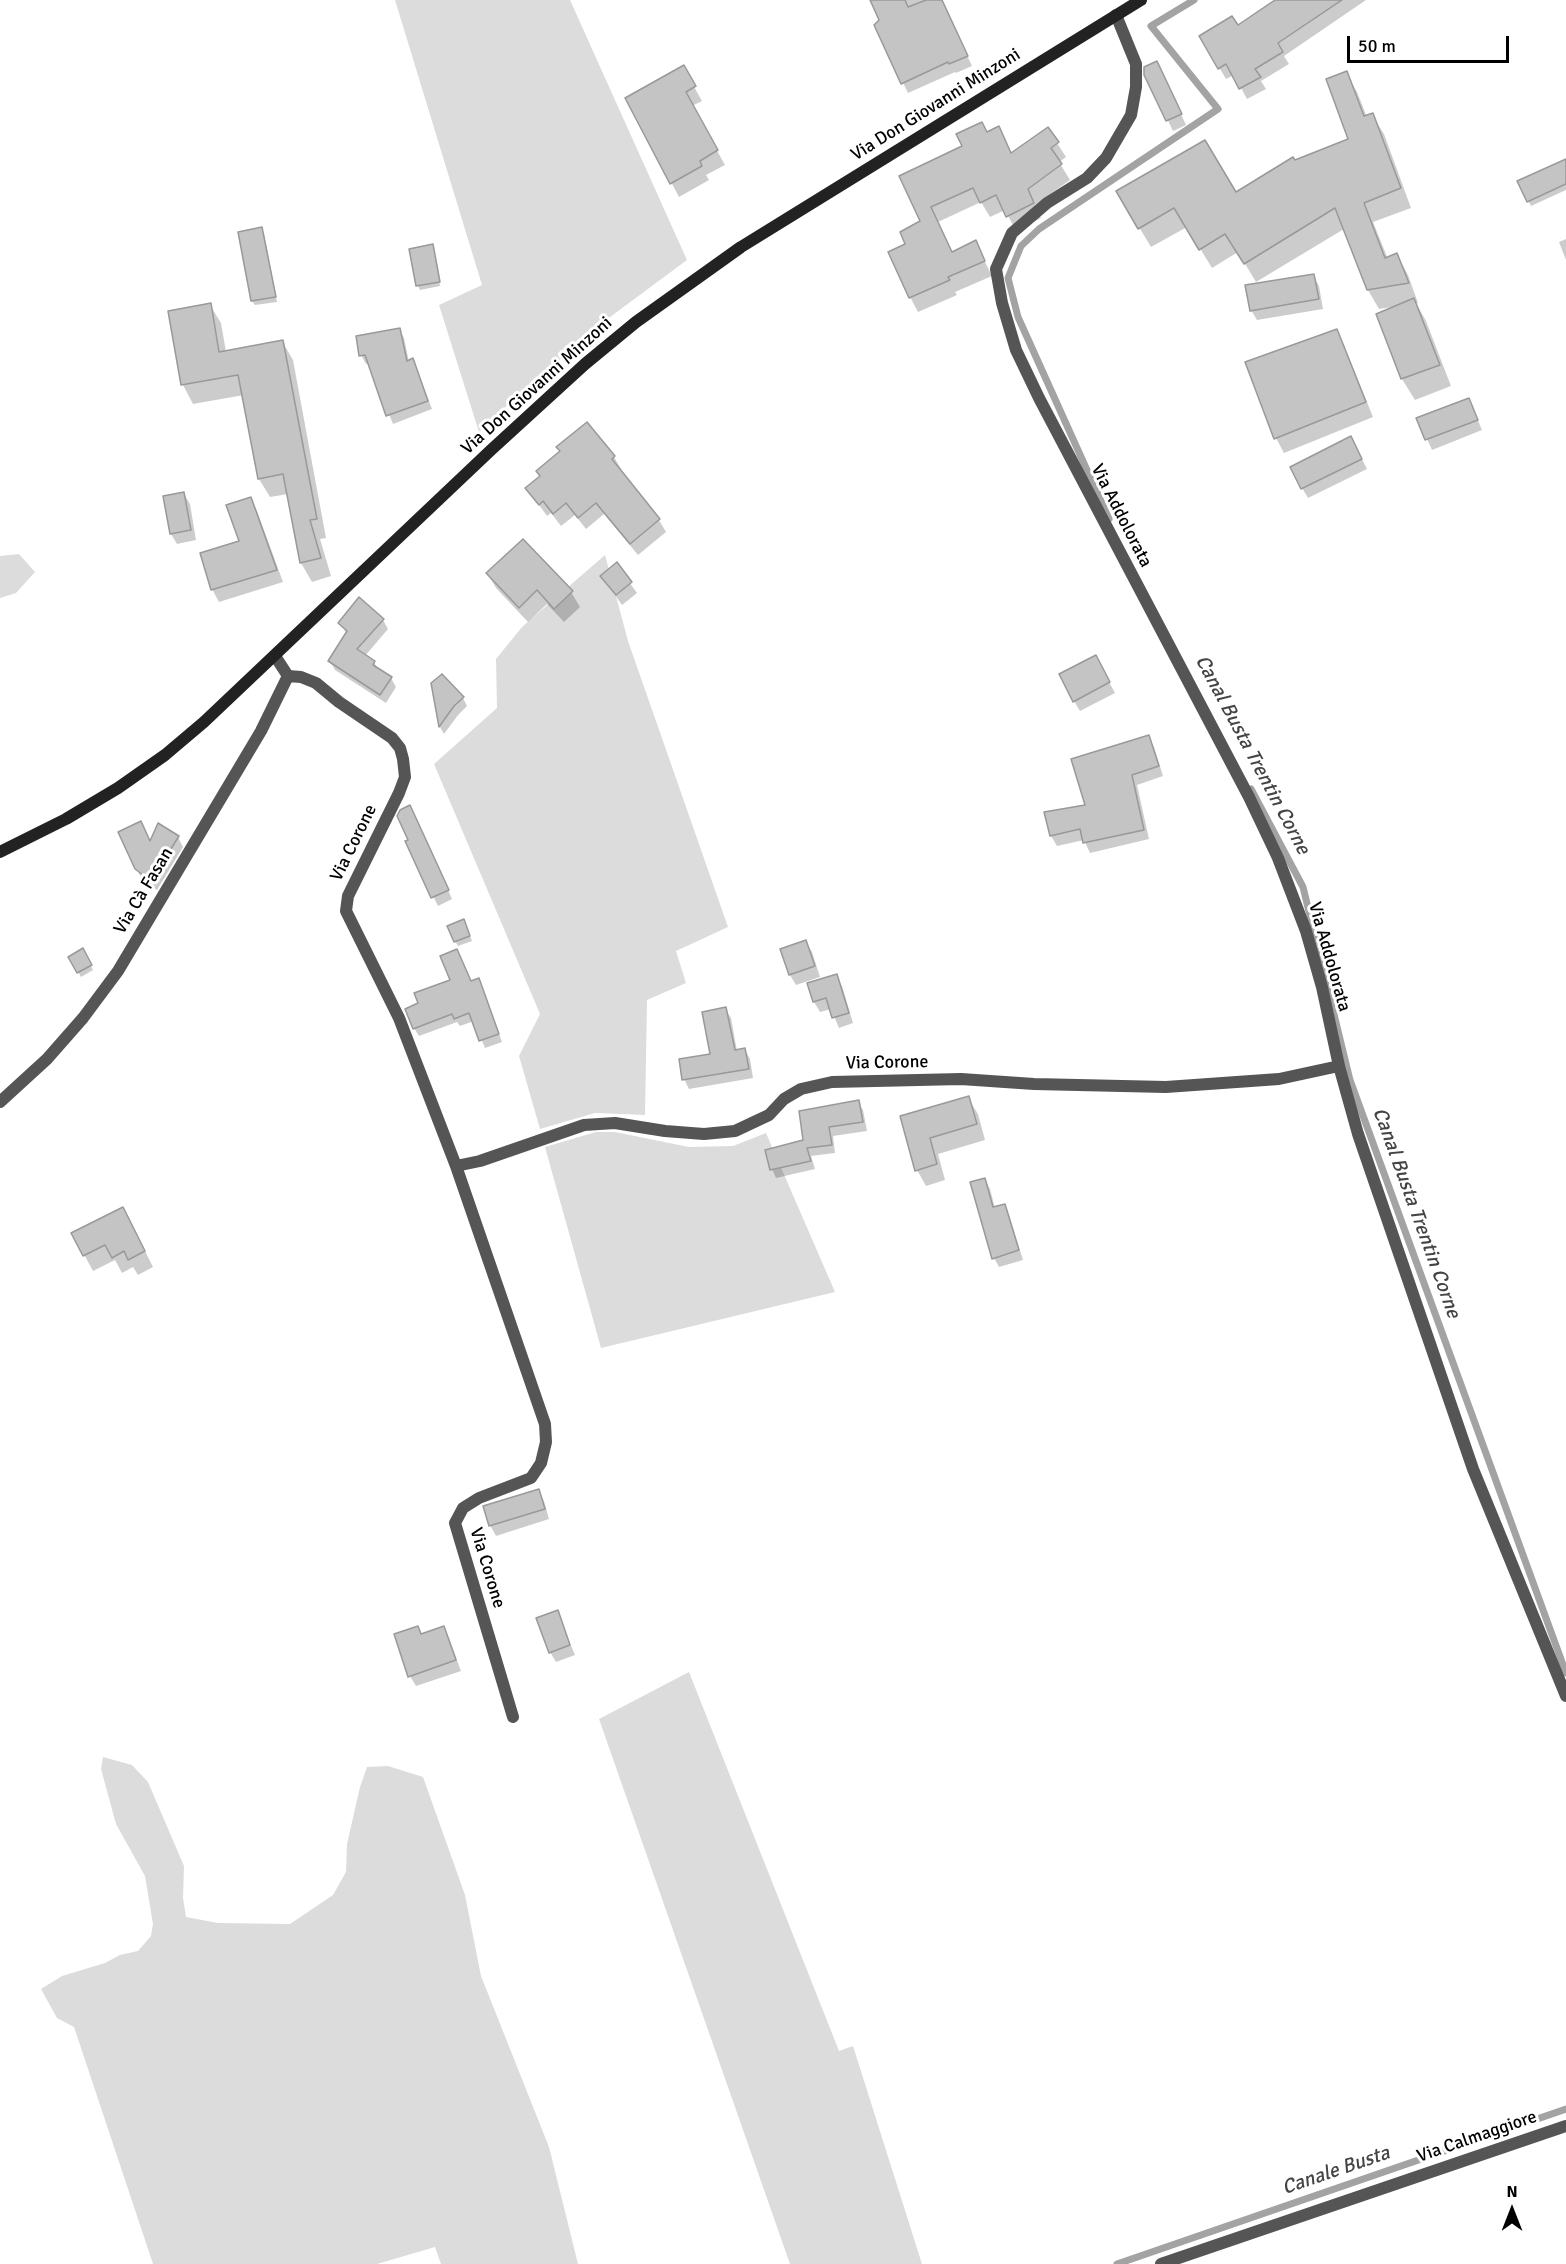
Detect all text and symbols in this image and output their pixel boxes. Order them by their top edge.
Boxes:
scale bar [1350,24,1512,62]
text: 50 m [1358,35,1396,57]
street label: Via Don Giovanni Minzoni [847,44,1025,166]
street label: Via Don Giovanni Minzoni [457,313,617,459]
street label: Via Addolorata [1086,461,1156,571]
water label: Canal Busta Trentin Corne [1189,651,1315,859]
street label: Via Corone [326,801,382,885]
street label: Via Cà Fasan [110,844,178,938]
street label: Via Addolorata [1303,900,1355,1014]
street label: Via Corone [845,1051,929,1075]
water label: Canal Busta Trentin Corne [1367,1105,1465,1321]
street label: Via Corone [465,1525,509,1611]
street label: Via Calmaggiore [1414,2106,1540,2168]
water label: Canale Busta [1279,2141,1393,2201]
north arrow [1482,2180,1542,2240]
text: N [1506,2182,1518,2202]

